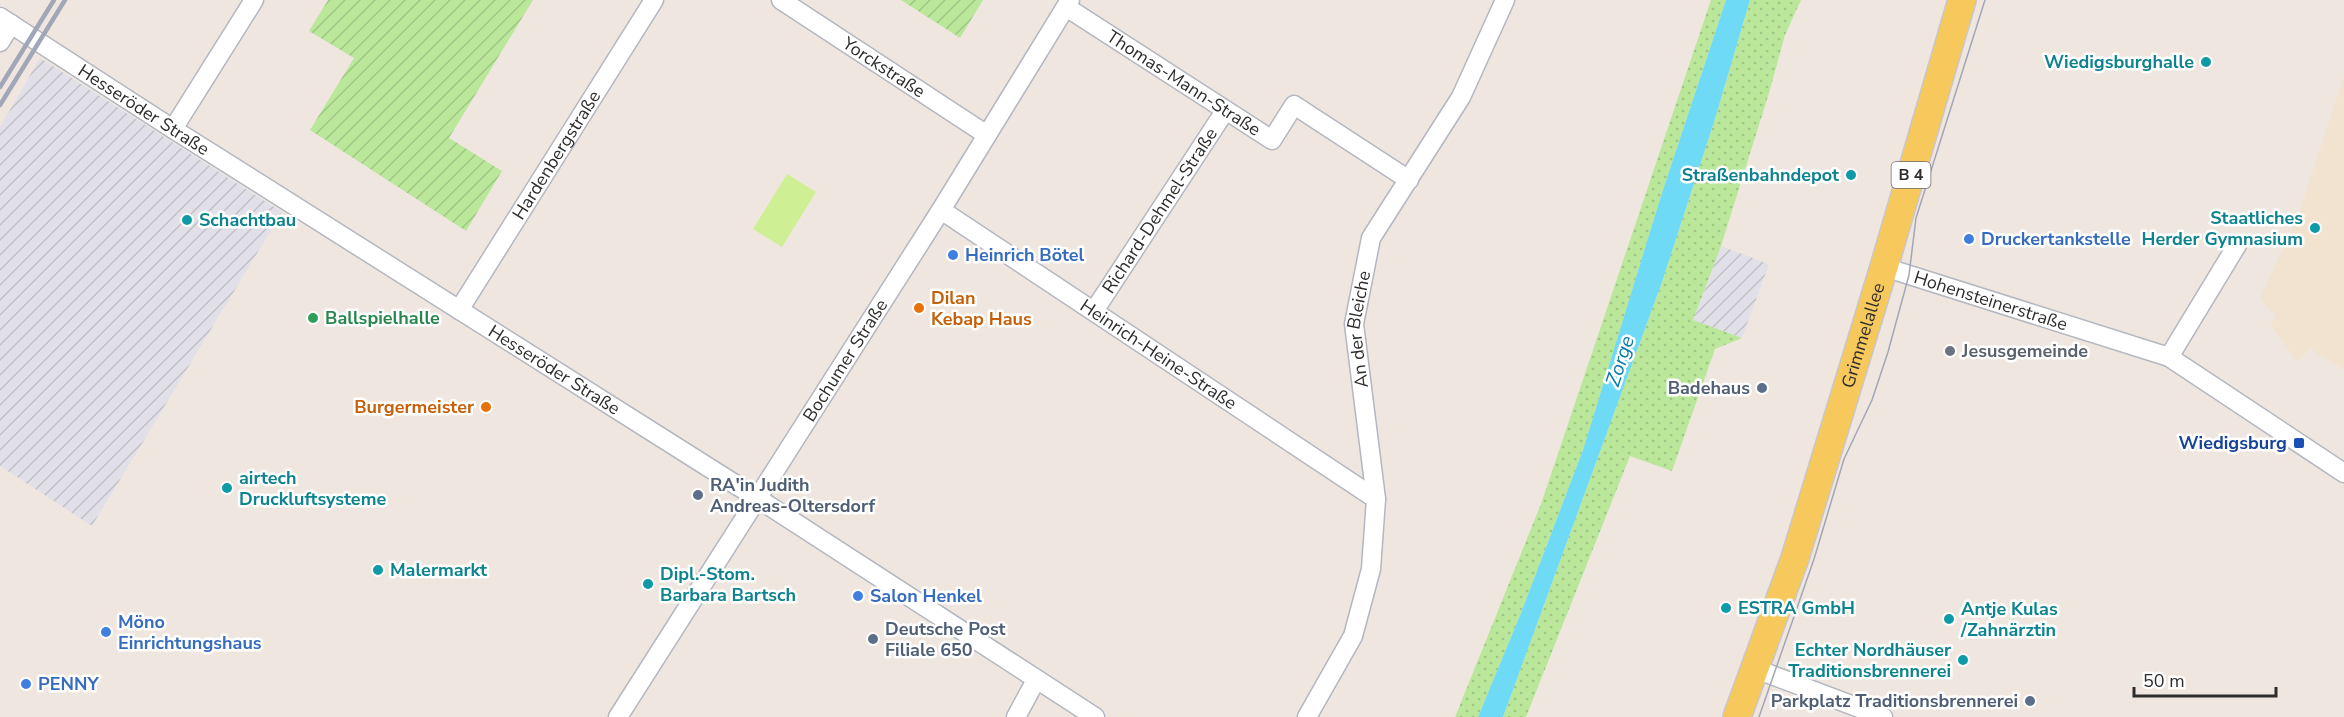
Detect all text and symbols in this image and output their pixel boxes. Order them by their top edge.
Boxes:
street label: Thomas-Mann-Straße [1102,24,1265,142]
street label: Yorckstraße [837,31,930,103]
place label: Wiedigsburghalle [2044,50,2194,74]
marker: Wiedigsburghalle [2199,55,2213,69]
street label: Hesseröder Straße [73,59,214,161]
street label: Hardenbergstraße [507,86,606,224]
street label: Richard-Dehmel-Straße [1097,123,1223,298]
road number: B 4 [1892,162,1930,188]
place label: Straßenbahndepot [1682,163,1839,187]
marker: Straßenbahndepot [1844,168,1858,182]
place label: Staatliches Herder Gymnasium [2141,206,2303,251]
place label: Schachtbau [199,208,296,232]
marker: Schachtbau [180,213,194,227]
marker: Staatliches Herder Gymnasium [2308,221,2322,235]
place label: Druckertankstelle [1981,227,2131,251]
marker: Druckertankstelle [1962,232,1976,246]
place label: Heinrich Bötel [965,243,1085,267]
marker: Heinrich Bötel [946,248,960,262]
street label: Hohensteinerstraße [1911,265,2071,336]
street label: An der Bleiche [1341,269,1376,389]
street label: Grimmelallee [1836,280,1890,391]
place label: Dilan Kebap Haus [931,286,1032,331]
street label: Bochumer Straße [797,294,893,426]
street label: Heinrich-Heine-Straße [1075,294,1241,415]
marker: Dilan Kebap Haus [912,301,926,315]
place label: Ballspielhalle [325,306,440,330]
marker: Ballspielhalle [306,311,320,325]
street label: Hesseröder Straße [484,319,625,421]
water label: Zorge [1599,332,1641,390]
place label: Jesusgemeinde [1961,339,2088,363]
marker: Jesusgemeinde [1943,344,1957,358]
place label: Badehaus [1668,376,1750,400]
marker: Badehaus [1755,381,1769,395]
place label: Burgermeister [354,395,474,419]
marker: Burgermeister [479,400,493,414]
place label: Wiedigsburg [2179,431,2287,455]
marker: Wiedigsburg [2292,436,2306,450]
place label: airtech Druckluftsysteme [239,466,386,511]
place label: RA'in Judith Andreas-Oltersdorf [710,473,876,518]
marker: airtech Druckluftsysteme [220,481,234,495]
marker: RA'in Judith Andreas-Oltersdorf [691,488,705,502]
place label: Malermarkt [390,558,487,582]
place label: Dipl.-Stom. Barbara Bartsch [660,562,796,607]
marker: Malermarkt [371,563,385,577]
marker: Dipl.-Stom. Barbara Bartsch [641,577,655,591]
place label: Salon Henkel [870,584,982,608]
marker: Salon Henkel [851,589,865,603]
place label: ESTRA GmbH [1738,596,1855,620]
place label: Antje Kulas /Zahnärztin [1960,597,2058,642]
marker: ESTRA GmbH [1719,601,1733,615]
place label: Möno Einrichtungshaus [118,610,262,655]
marker: Antje Kulas /Zahnärztin [1942,612,1956,626]
place label: Deutsche Post Filiale 650 [885,617,1006,662]
marker: Möno Einrichtungshaus [99,625,113,639]
marker: Deutsche Post Filiale 650 [866,632,880,646]
place label: Echter Nordhäuser Traditionsbrennerei [1788,638,1951,683]
marker: Echter Nordhäuser Traditionsbrennerei [1956,653,1970,667]
scale bar [2134,660,2276,698]
text: 50 m [2143,669,2185,693]
place label: PENNY [38,672,99,696]
marker: PENNY [19,677,33,691]
place label: Parkplatz Traditionsbrennerei [1771,689,2018,713]
marker: Parkplatz Traditionsbrennerei [2023,694,2037,708]

